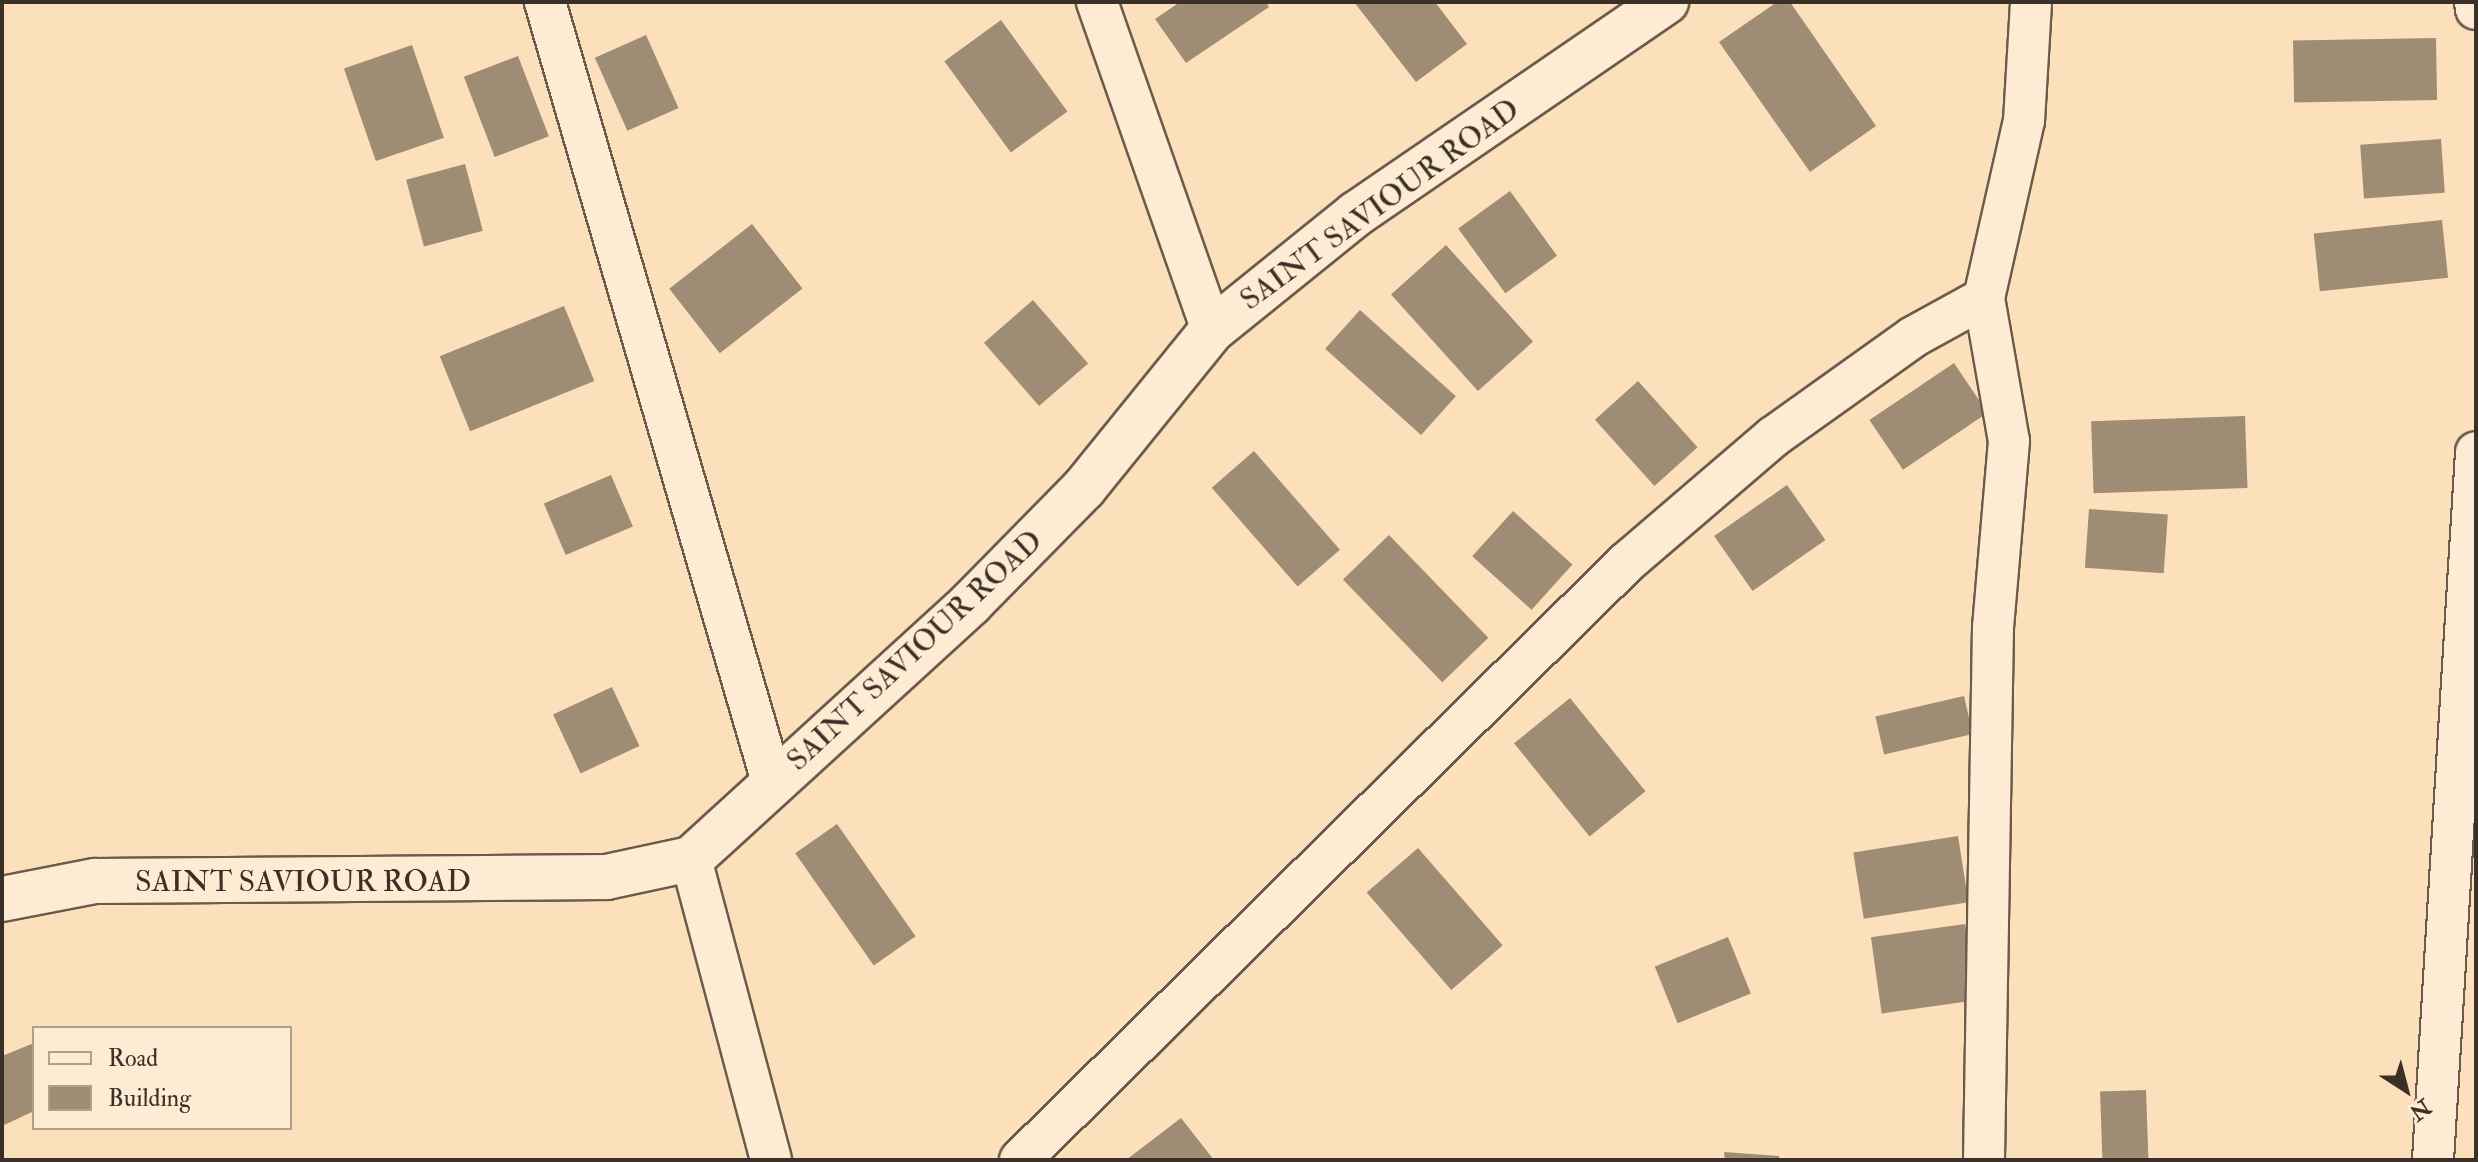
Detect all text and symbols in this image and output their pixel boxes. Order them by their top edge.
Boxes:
street label: SAINT SAVIOUR ROAD [1234,92,1526,318]
street label: SAINT SAVIOUR ROAD [780,523,1050,779]
street label: SAINT SAVIOUR ROAD [135,864,471,900]
legend [32,1026,292,1130]
text: Road [108,1043,158,1074]
north arrow [2366,1050,2446,1130]
text: Building [108,1083,191,1114]
text: N [2404,1092,2436,1127]

